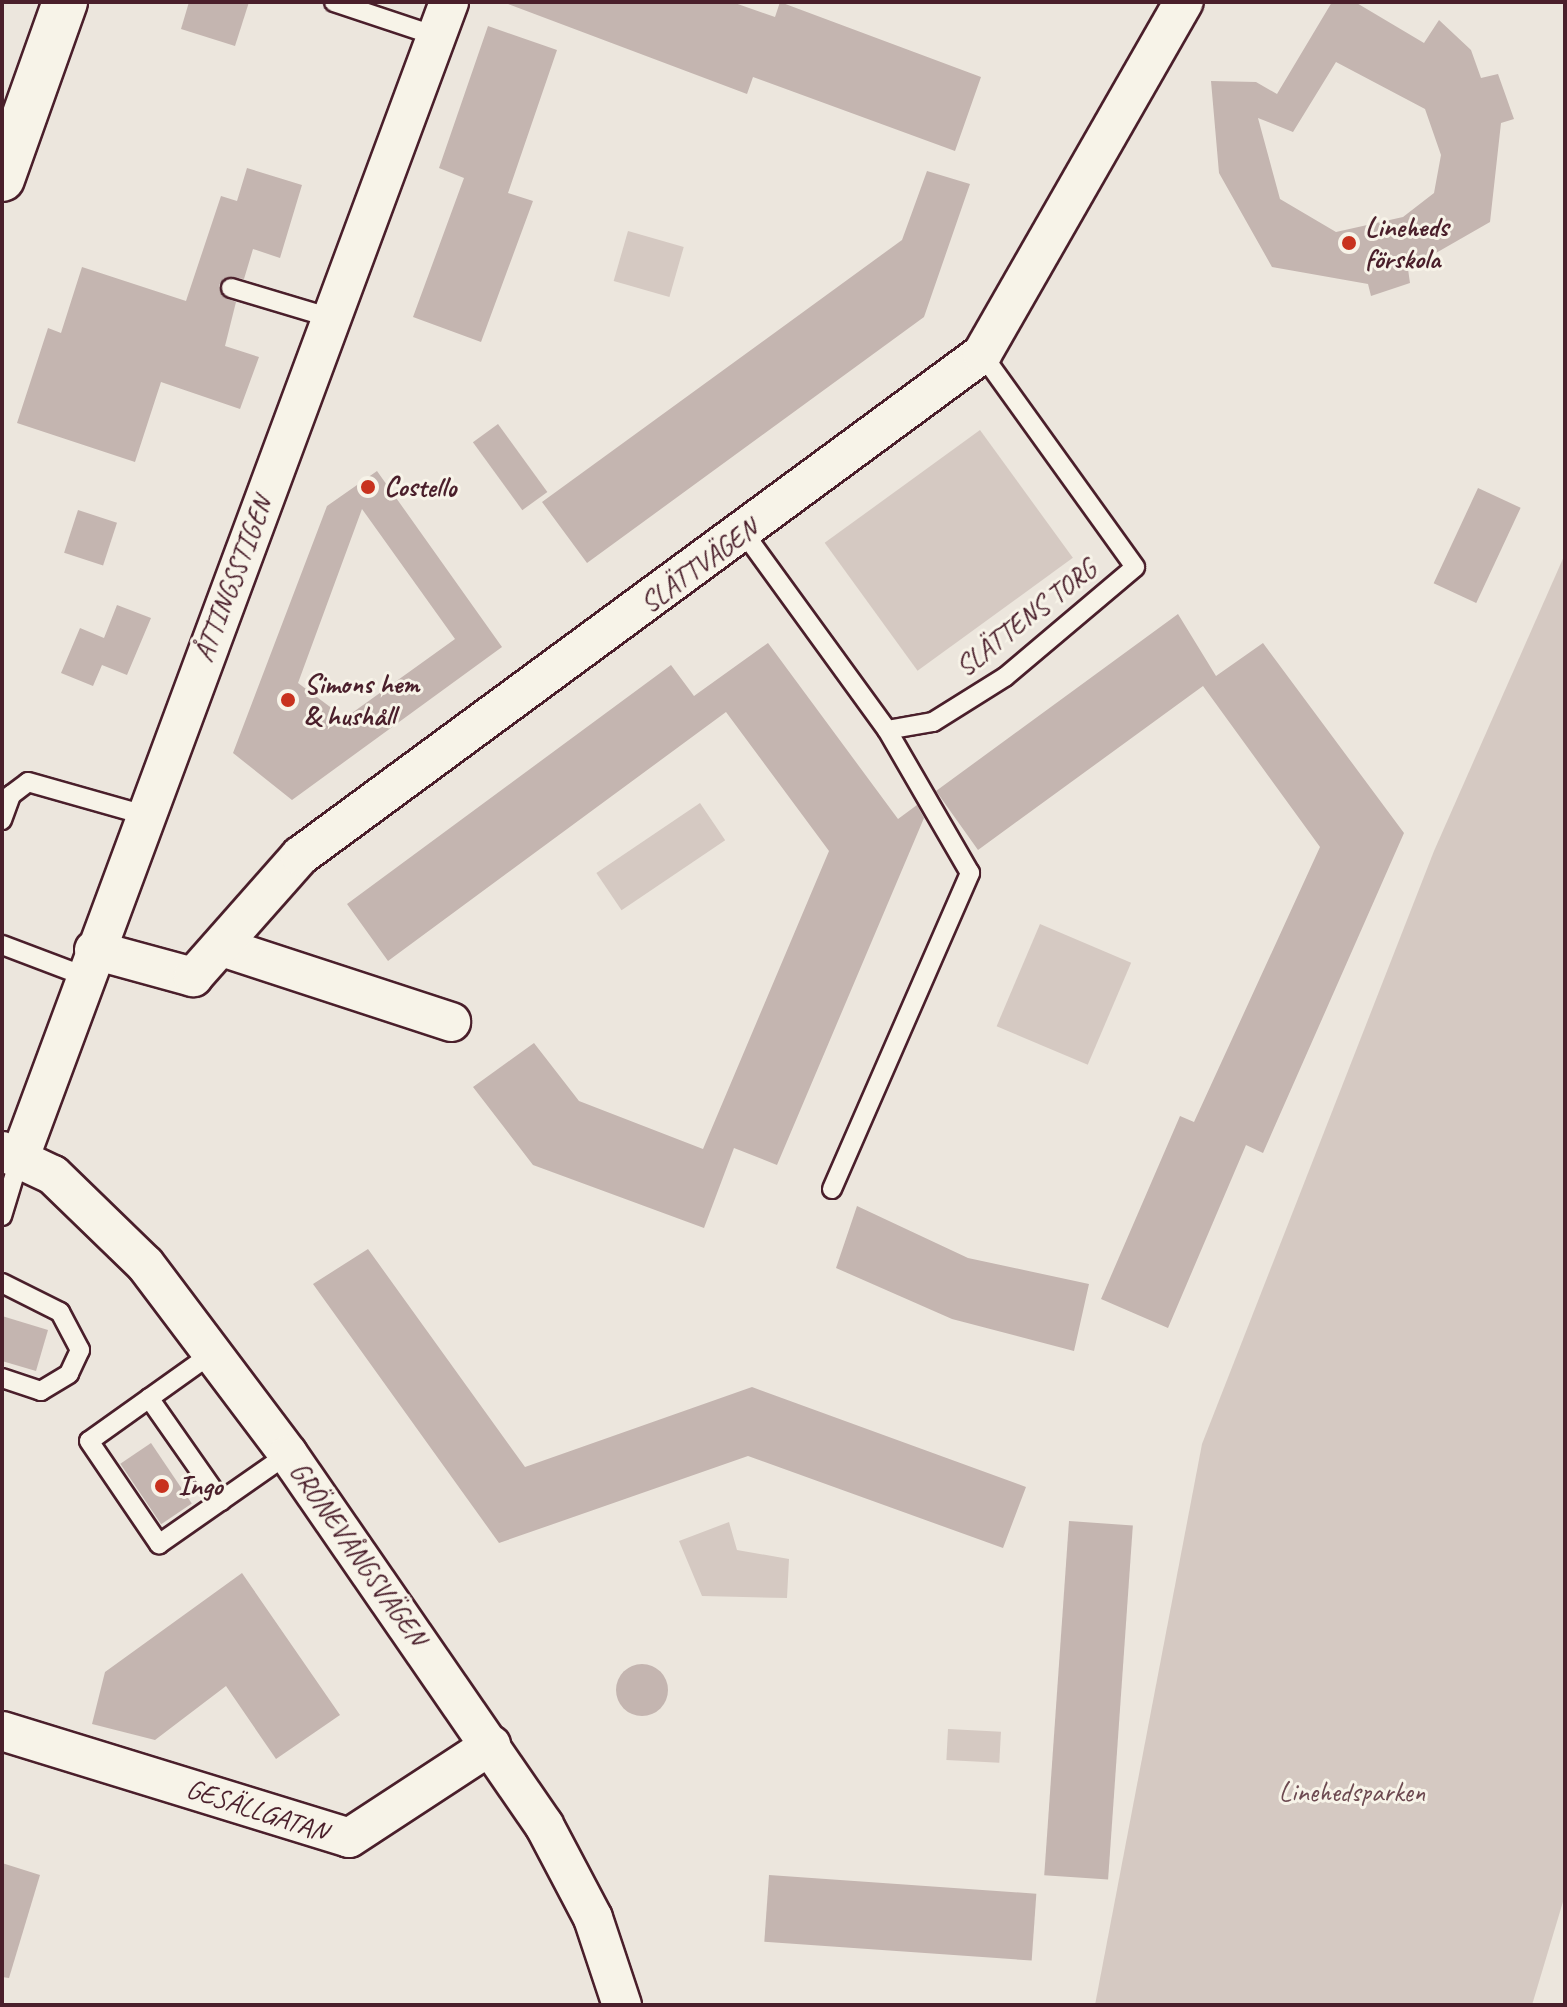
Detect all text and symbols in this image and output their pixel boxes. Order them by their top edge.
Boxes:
place label: Lineheds förskola [1365,210,1448,276]
marker: Lineheds förskola [1340,234,1358,252]
place label: Costello [384,470,456,504]
marker: Costello [359,478,377,496]
street label: ÅTTINGSSTIGEN [186,492,280,666]
street label: SLÄTTVÄGEN [634,512,764,620]
street label: SLÄTTENS TORG [948,552,1104,684]
place label: Simons hem & hushåll [304,667,419,733]
marker: Simons hem & hushåll [279,691,297,709]
street label: GRÖNEVÅNGSVÄGEN [282,1456,434,1652]
place label: Ingo [178,1469,222,1503]
marker: Ingo [153,1477,171,1495]
street label: GESÄLLGATAN [182,1771,332,1849]
park label: Linehedsparken [1279,1775,1425,1809]

